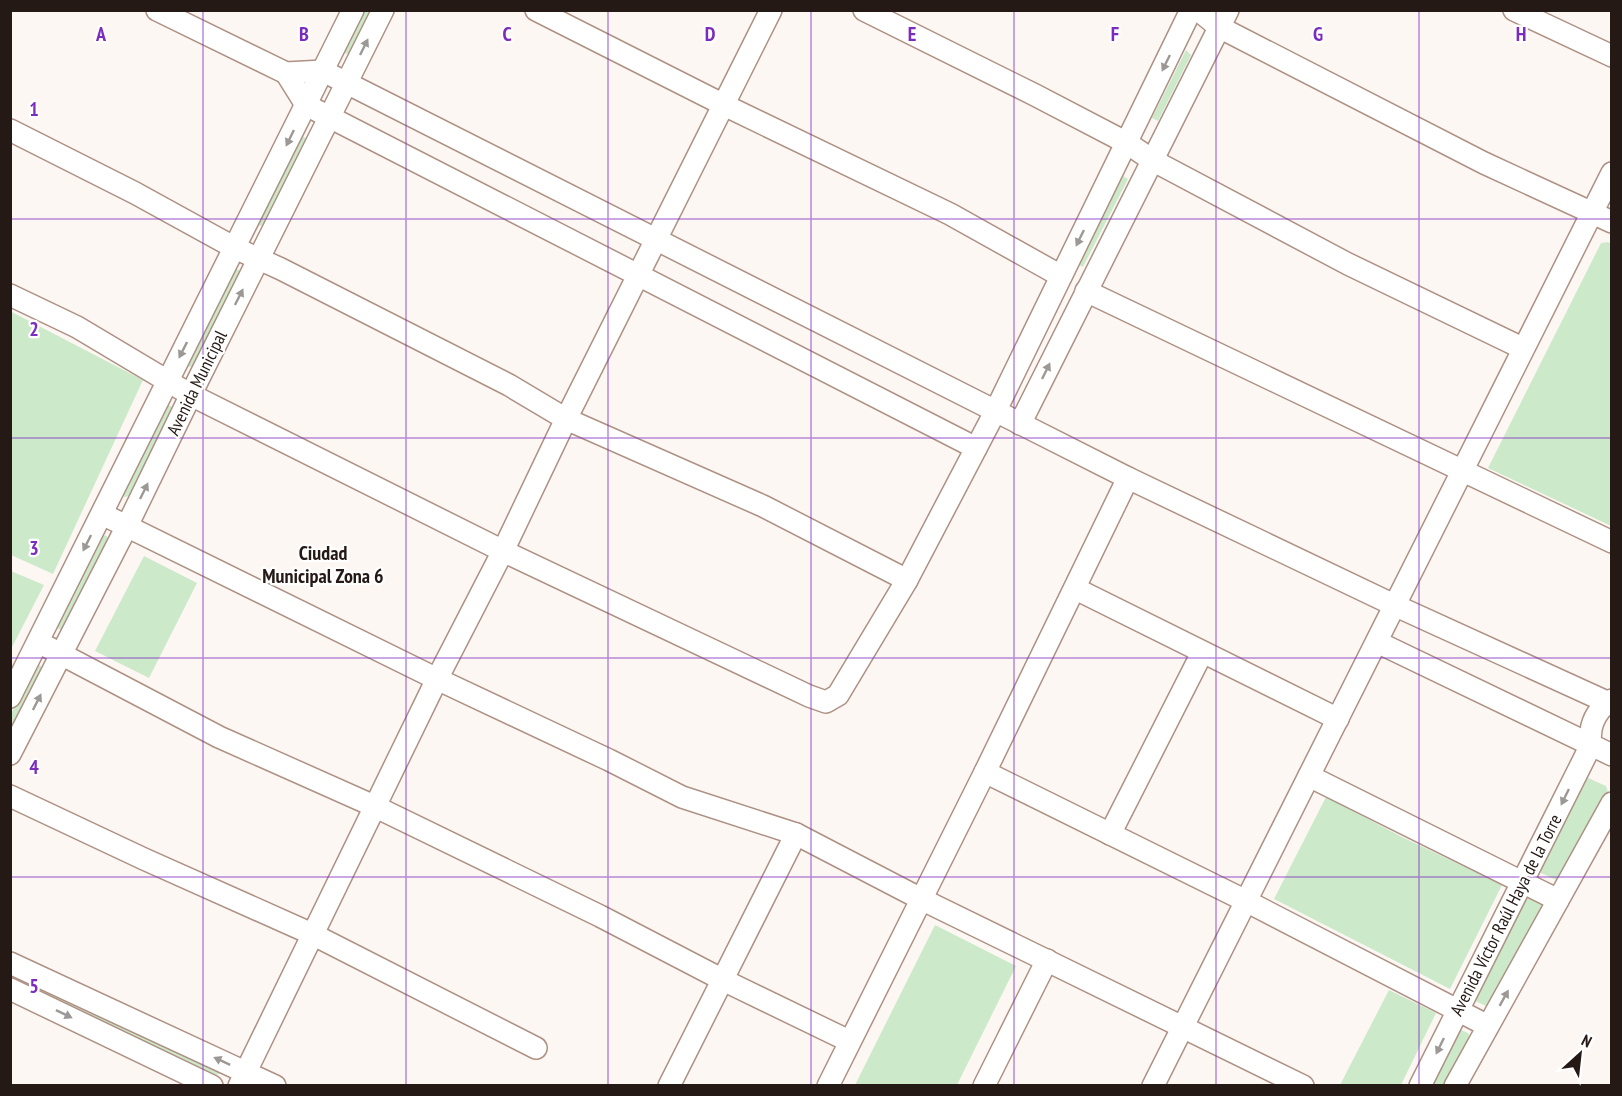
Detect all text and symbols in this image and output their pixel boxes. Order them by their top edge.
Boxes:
text: A [95,21,107,47]
text: B [299,21,309,47]
text: C [502,21,512,47]
text: D [705,21,716,47]
text: E [908,21,916,47]
text: F [1111,21,1119,47]
text: G [1313,21,1323,47]
text: H [1516,21,1526,47]
one-way arrow [360,39,369,56]
one-way arrow [1161,55,1170,72]
text: 1 [29,96,39,122]
one-way arrow [285,130,295,147]
one-way arrow [1076,230,1085,247]
one-way arrow [235,288,244,305]
text: 2 [29,316,39,342]
street label: Avenida Municipal [161,326,232,439]
one-way arrow [178,341,188,358]
one-way arrow [1041,363,1051,380]
one-way arrow [140,482,149,499]
text: 3 [29,535,39,561]
one-way arrow [83,535,92,552]
district label: Ciudad Municipal Zona 6 [262,540,384,589]
one-way arrow [32,693,42,710]
text: 4 [29,754,39,780]
one-way arrow [1561,789,1570,806]
street label: Avenida Víctor Raúl Haya de la Torre [1445,810,1566,1019]
text: 5 [29,973,39,999]
one-way arrow [1499,989,1509,1006]
one-way arrow [55,1009,72,1018]
north arrow [1550,1024,1610,1084]
text: N [1578,1030,1595,1052]
one-way arrow [1435,1038,1445,1055]
one-way arrow [214,1057,231,1066]

